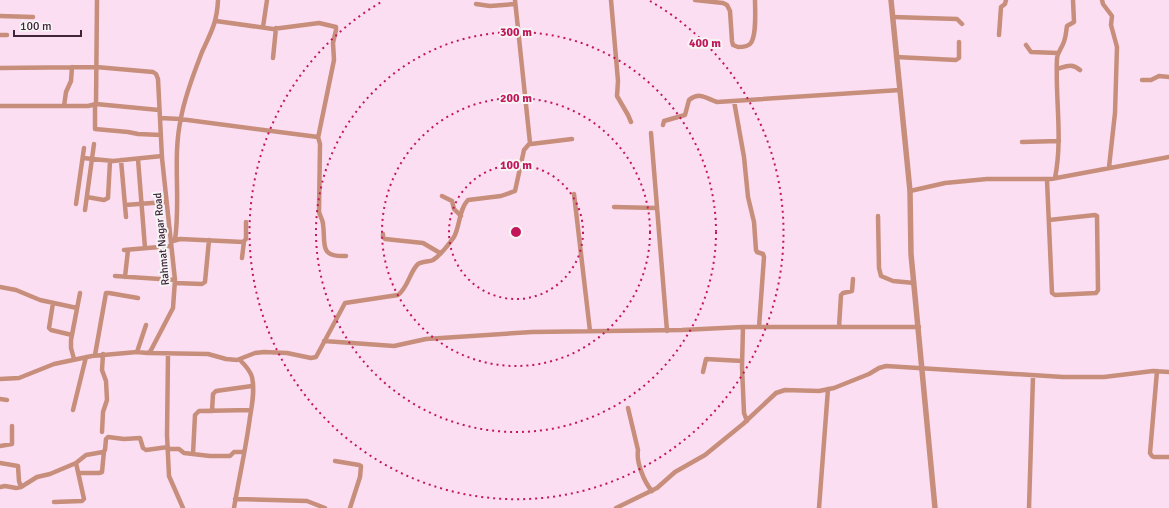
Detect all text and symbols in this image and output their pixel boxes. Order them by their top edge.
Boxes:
scale bar [14,12,81,38]
text: 100 m [20,19,52,34]
text: 300 m [500,25,532,40]
text: 400 m [689,36,721,51]
text: 200 m [500,91,532,106]
text: 100 m [500,158,532,173]
street label: Rahmat Nagar Road [151,192,172,286]
centre of rings [509,225,523,239]

